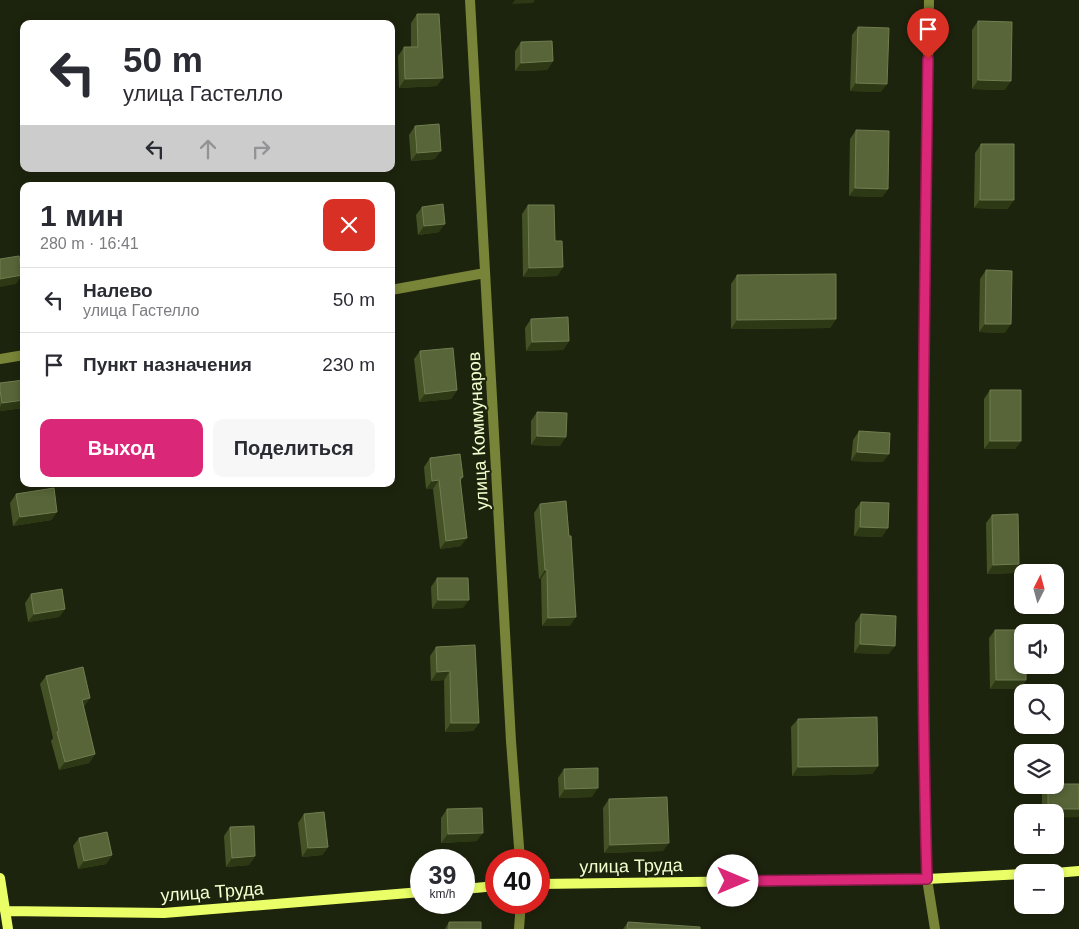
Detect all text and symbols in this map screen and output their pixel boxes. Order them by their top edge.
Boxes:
pin [907,8,949,59]
icon: arrive [914,15,942,43]
icon: left [40,40,105,105]
text: 50 m [123,40,203,79]
text: улица Гастелло [123,81,283,106]
icon: left [141,135,169,163]
icon: ahead [194,135,222,163]
icon: right [247,135,275,163]
text: 1 мин [40,199,124,232]
button: close [323,199,375,251]
text: 280 m · 16:41 [40,235,139,252]
text: Налево [83,280,153,301]
icon: left [40,286,68,314]
text: 50 m [333,289,375,310]
text: улица Гастелло [83,302,199,319]
icon: arrive [40,351,68,379]
street label: улица Коммунаров [464,351,492,511]
text: Пункт назначения [83,354,252,375]
text: 230 m [322,354,375,375]
button: Выход [40,419,203,477]
button: Поделиться [213,419,375,477]
north arrow [1014,564,1064,614]
map controls [1014,564,1064,914]
button: sound [1014,624,1064,674]
button: search [1014,684,1064,734]
button: layers [1014,744,1064,794]
button: + [1014,804,1064,854]
speed limit sign: 40 [485,849,550,914]
position arrow [706,854,758,906]
street label: улица Труда [579,855,684,877]
text: 39 [429,861,456,889]
button: − [1014,864,1064,914]
street label: улица Труда [160,878,265,906]
text: km/h [429,887,456,901]

